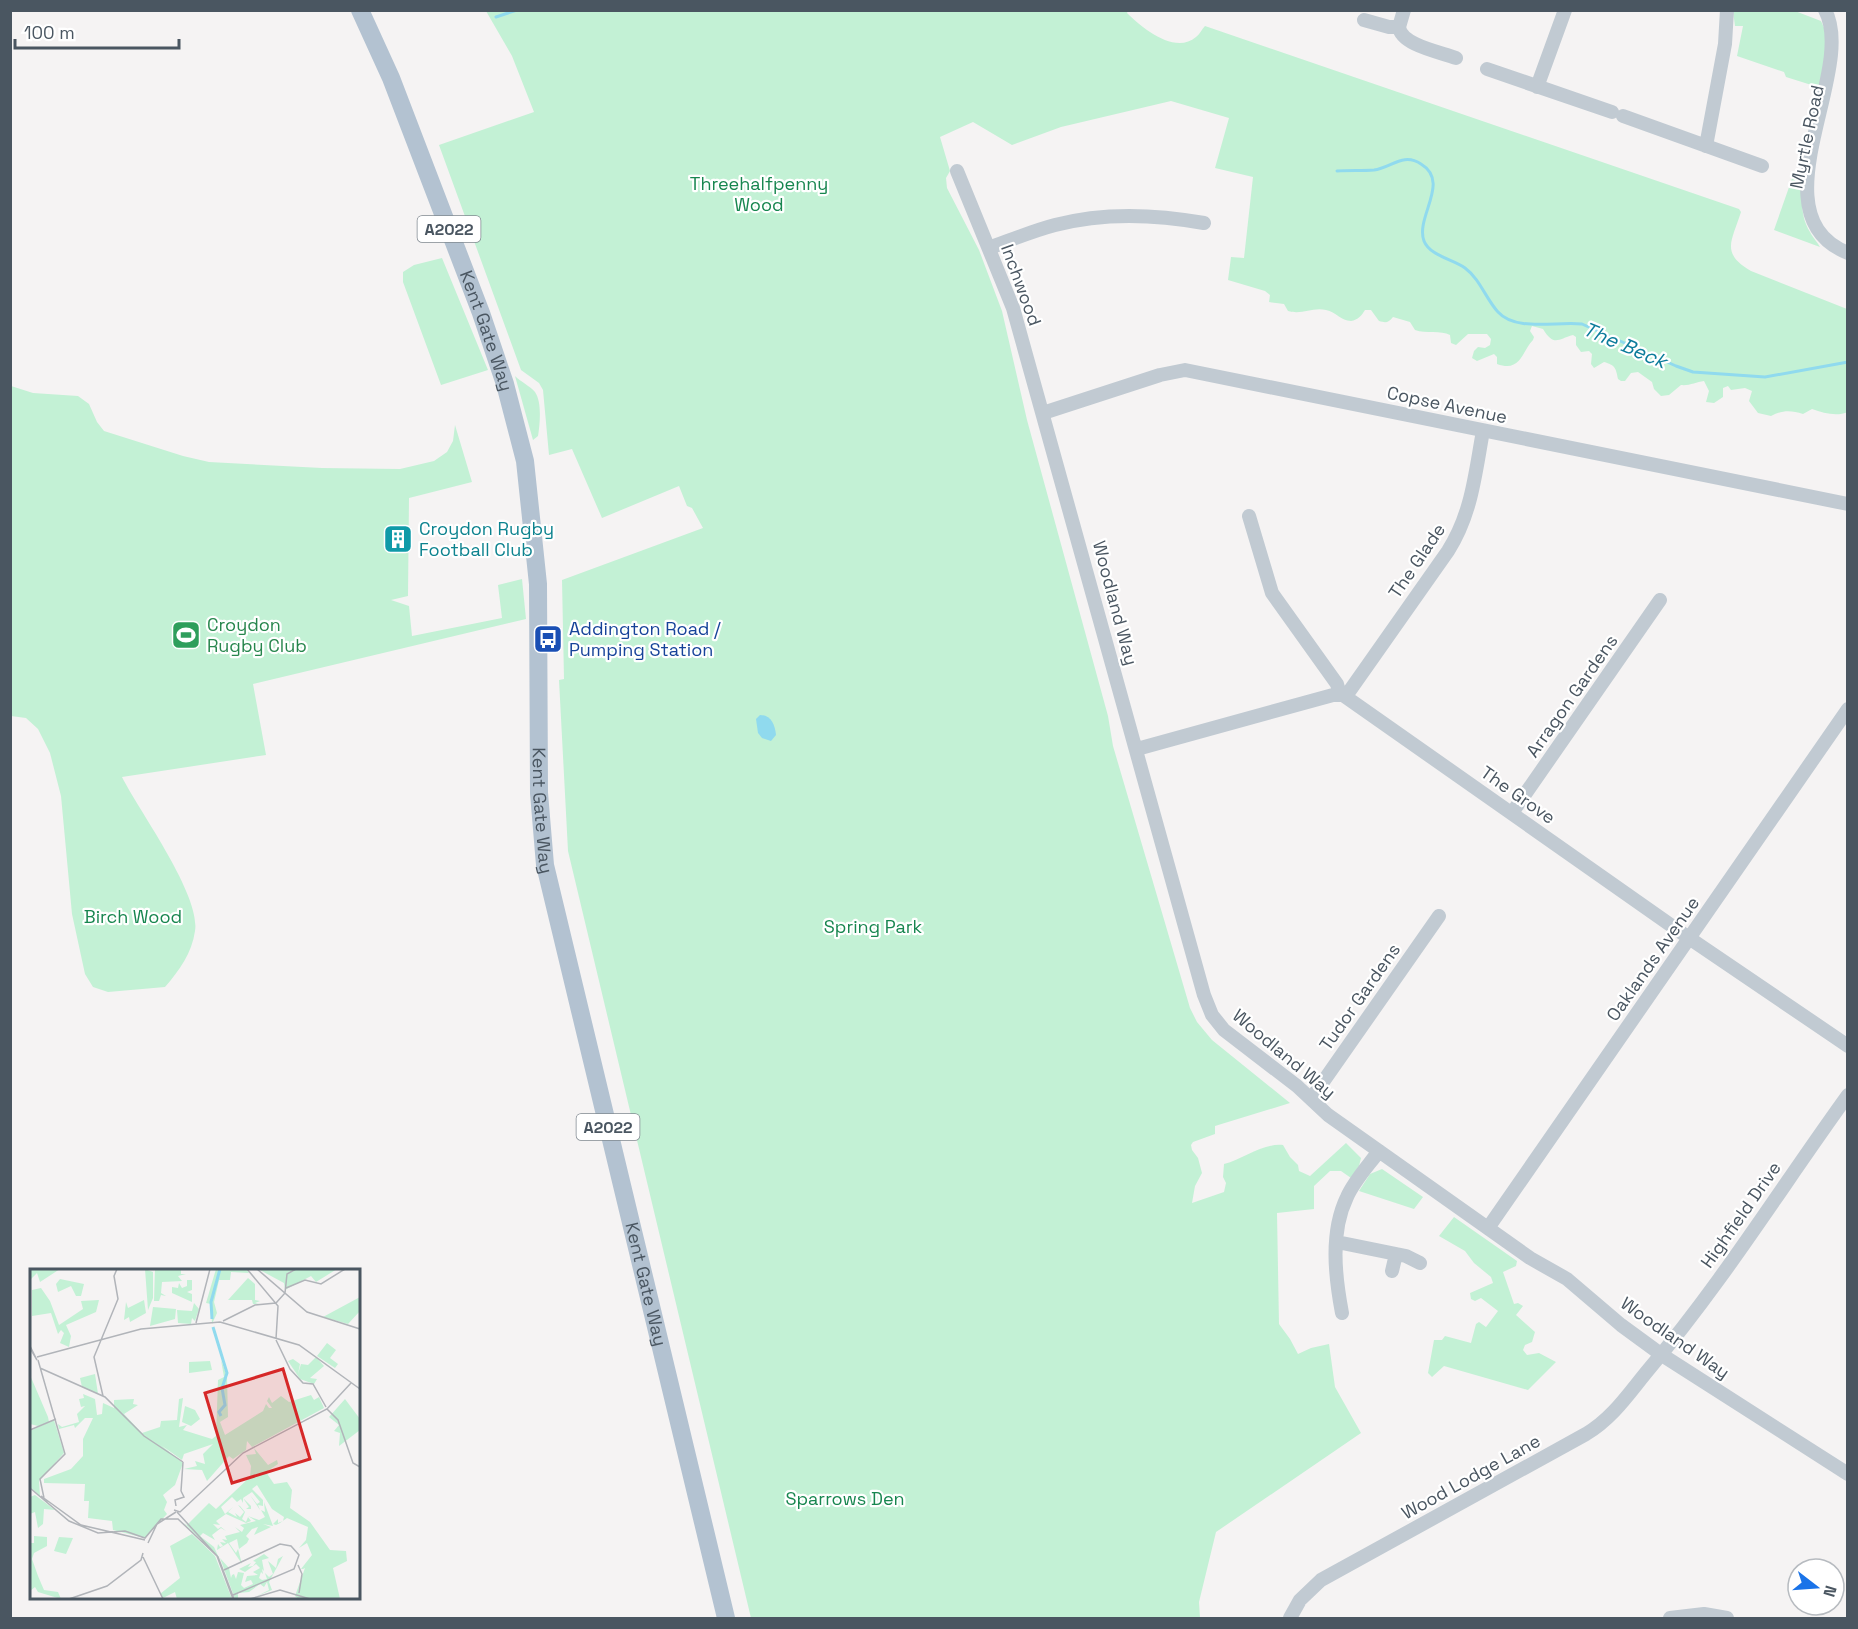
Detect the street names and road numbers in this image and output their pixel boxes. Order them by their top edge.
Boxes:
street label: Myrtle Road [1784,83,1829,191]
road number: A2022 [418,216,480,242]
street label: Inchwood [996,241,1047,329]
street label: Kent Gate Way [455,267,518,393]
street label: Copse Avenue [1385,381,1509,428]
street label: The Glade [1383,519,1450,603]
street label: Woodland Way [1088,538,1143,668]
street label: Arragon Gardens [1521,630,1622,761]
street label: Kent Gate Way [528,747,559,876]
street label: The Grove [1476,761,1560,829]
street label: Oaklands Avenue [1601,892,1704,1025]
street label: Tudor Gardens [1314,939,1405,1055]
street label: Woodland Way [1228,1004,1341,1104]
road number: A2022 [576,1114,640,1140]
street label: Highfield Drive [1695,1157,1786,1272]
street label: Kent Gate Way [620,1220,672,1348]
street label: Woodland Way [1616,1291,1734,1384]
street label: Wood Lodge Lane [1397,1429,1544,1524]

